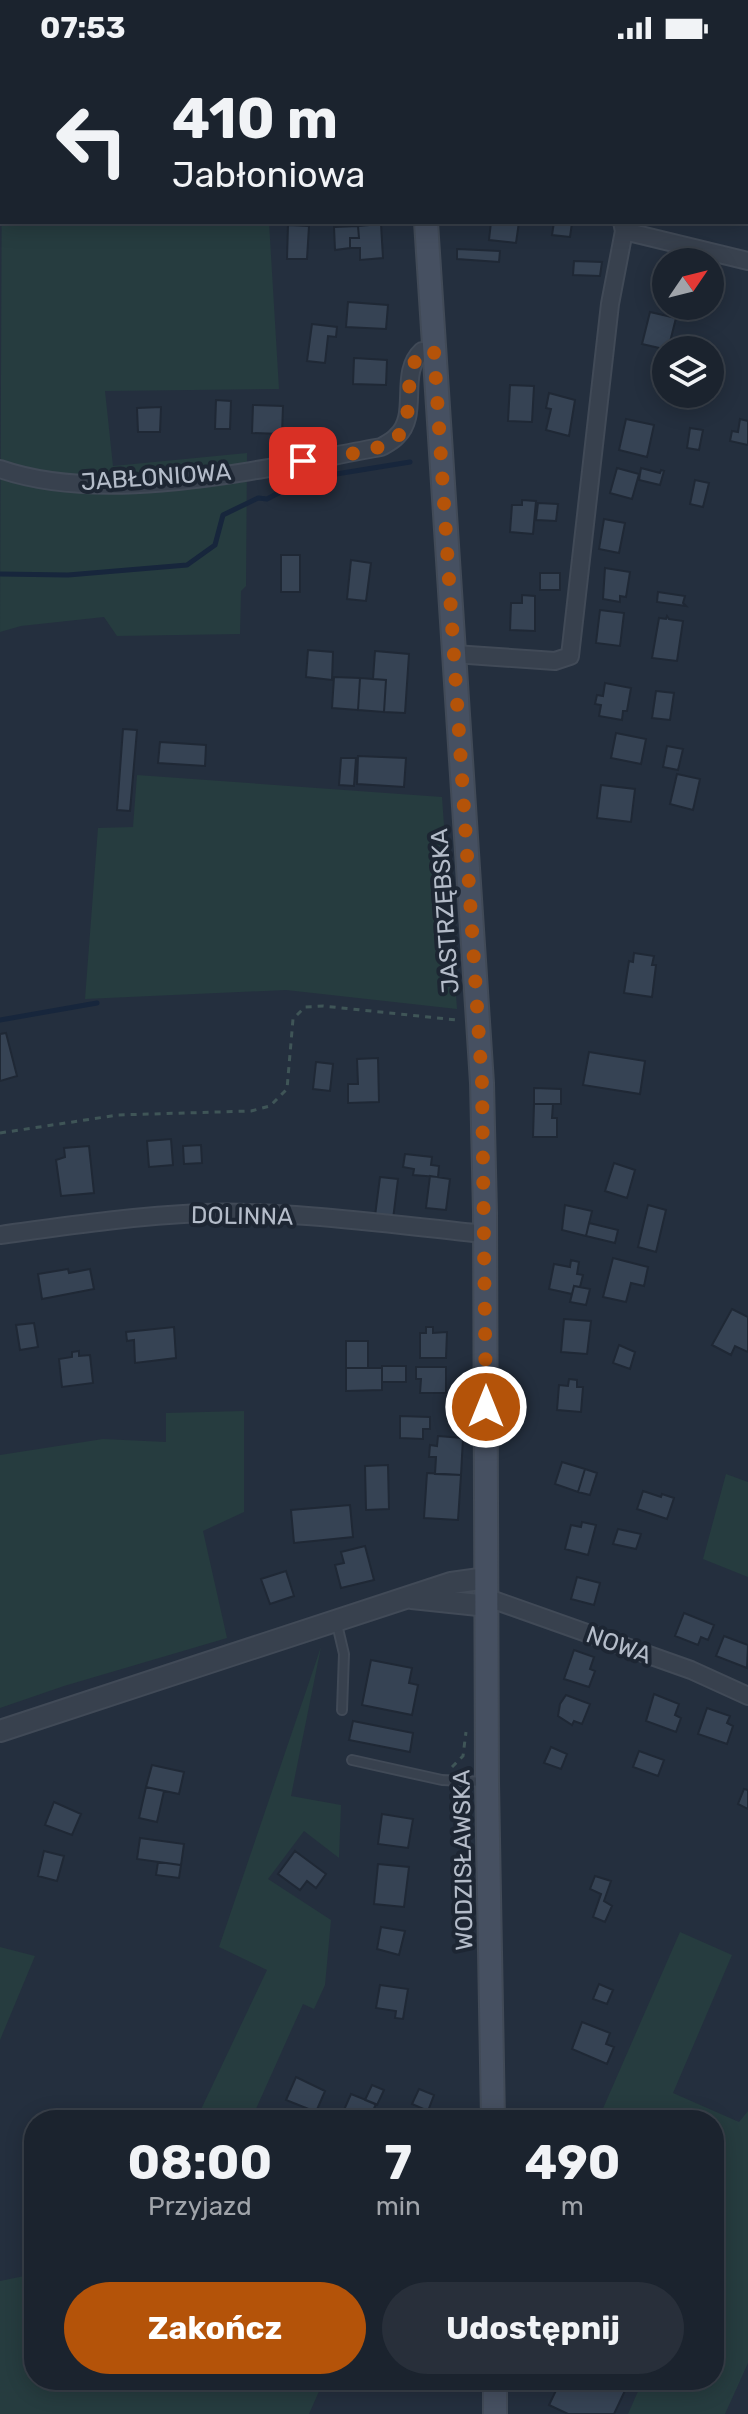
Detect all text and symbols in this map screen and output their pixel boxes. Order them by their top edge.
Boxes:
text: 07:53 [40,10,126,46]
text: 410 m [172,86,338,152]
icon: left [40,88,144,192]
text: Jabłoniowa [172,153,365,196]
north arrow [652,248,724,320]
map controls [652,248,724,408]
button: layers [652,336,724,408]
pin [269,427,337,495]
icon: arrive [281,439,325,483]
street label: JABŁONIOWA [80,458,232,496]
street label: JASTRZĘBSKA [425,827,465,995]
street label: DOLINNA [191,1201,293,1231]
position arrow [444,1365,528,1449]
street label: NOWA [583,1620,655,1670]
street label: WODZISŁAWSKA [447,1769,479,1951]
text: 08:00 [128,2134,272,2191]
text: 7 [384,2134,412,2191]
text: 490 [524,2134,620,2191]
text: Przyjazd [148,2191,252,2222]
text: min [376,2191,421,2222]
text: m [561,2191,584,2222]
button: Zakończ [64,2282,366,2374]
button: Udostępnij [382,2282,684,2374]

